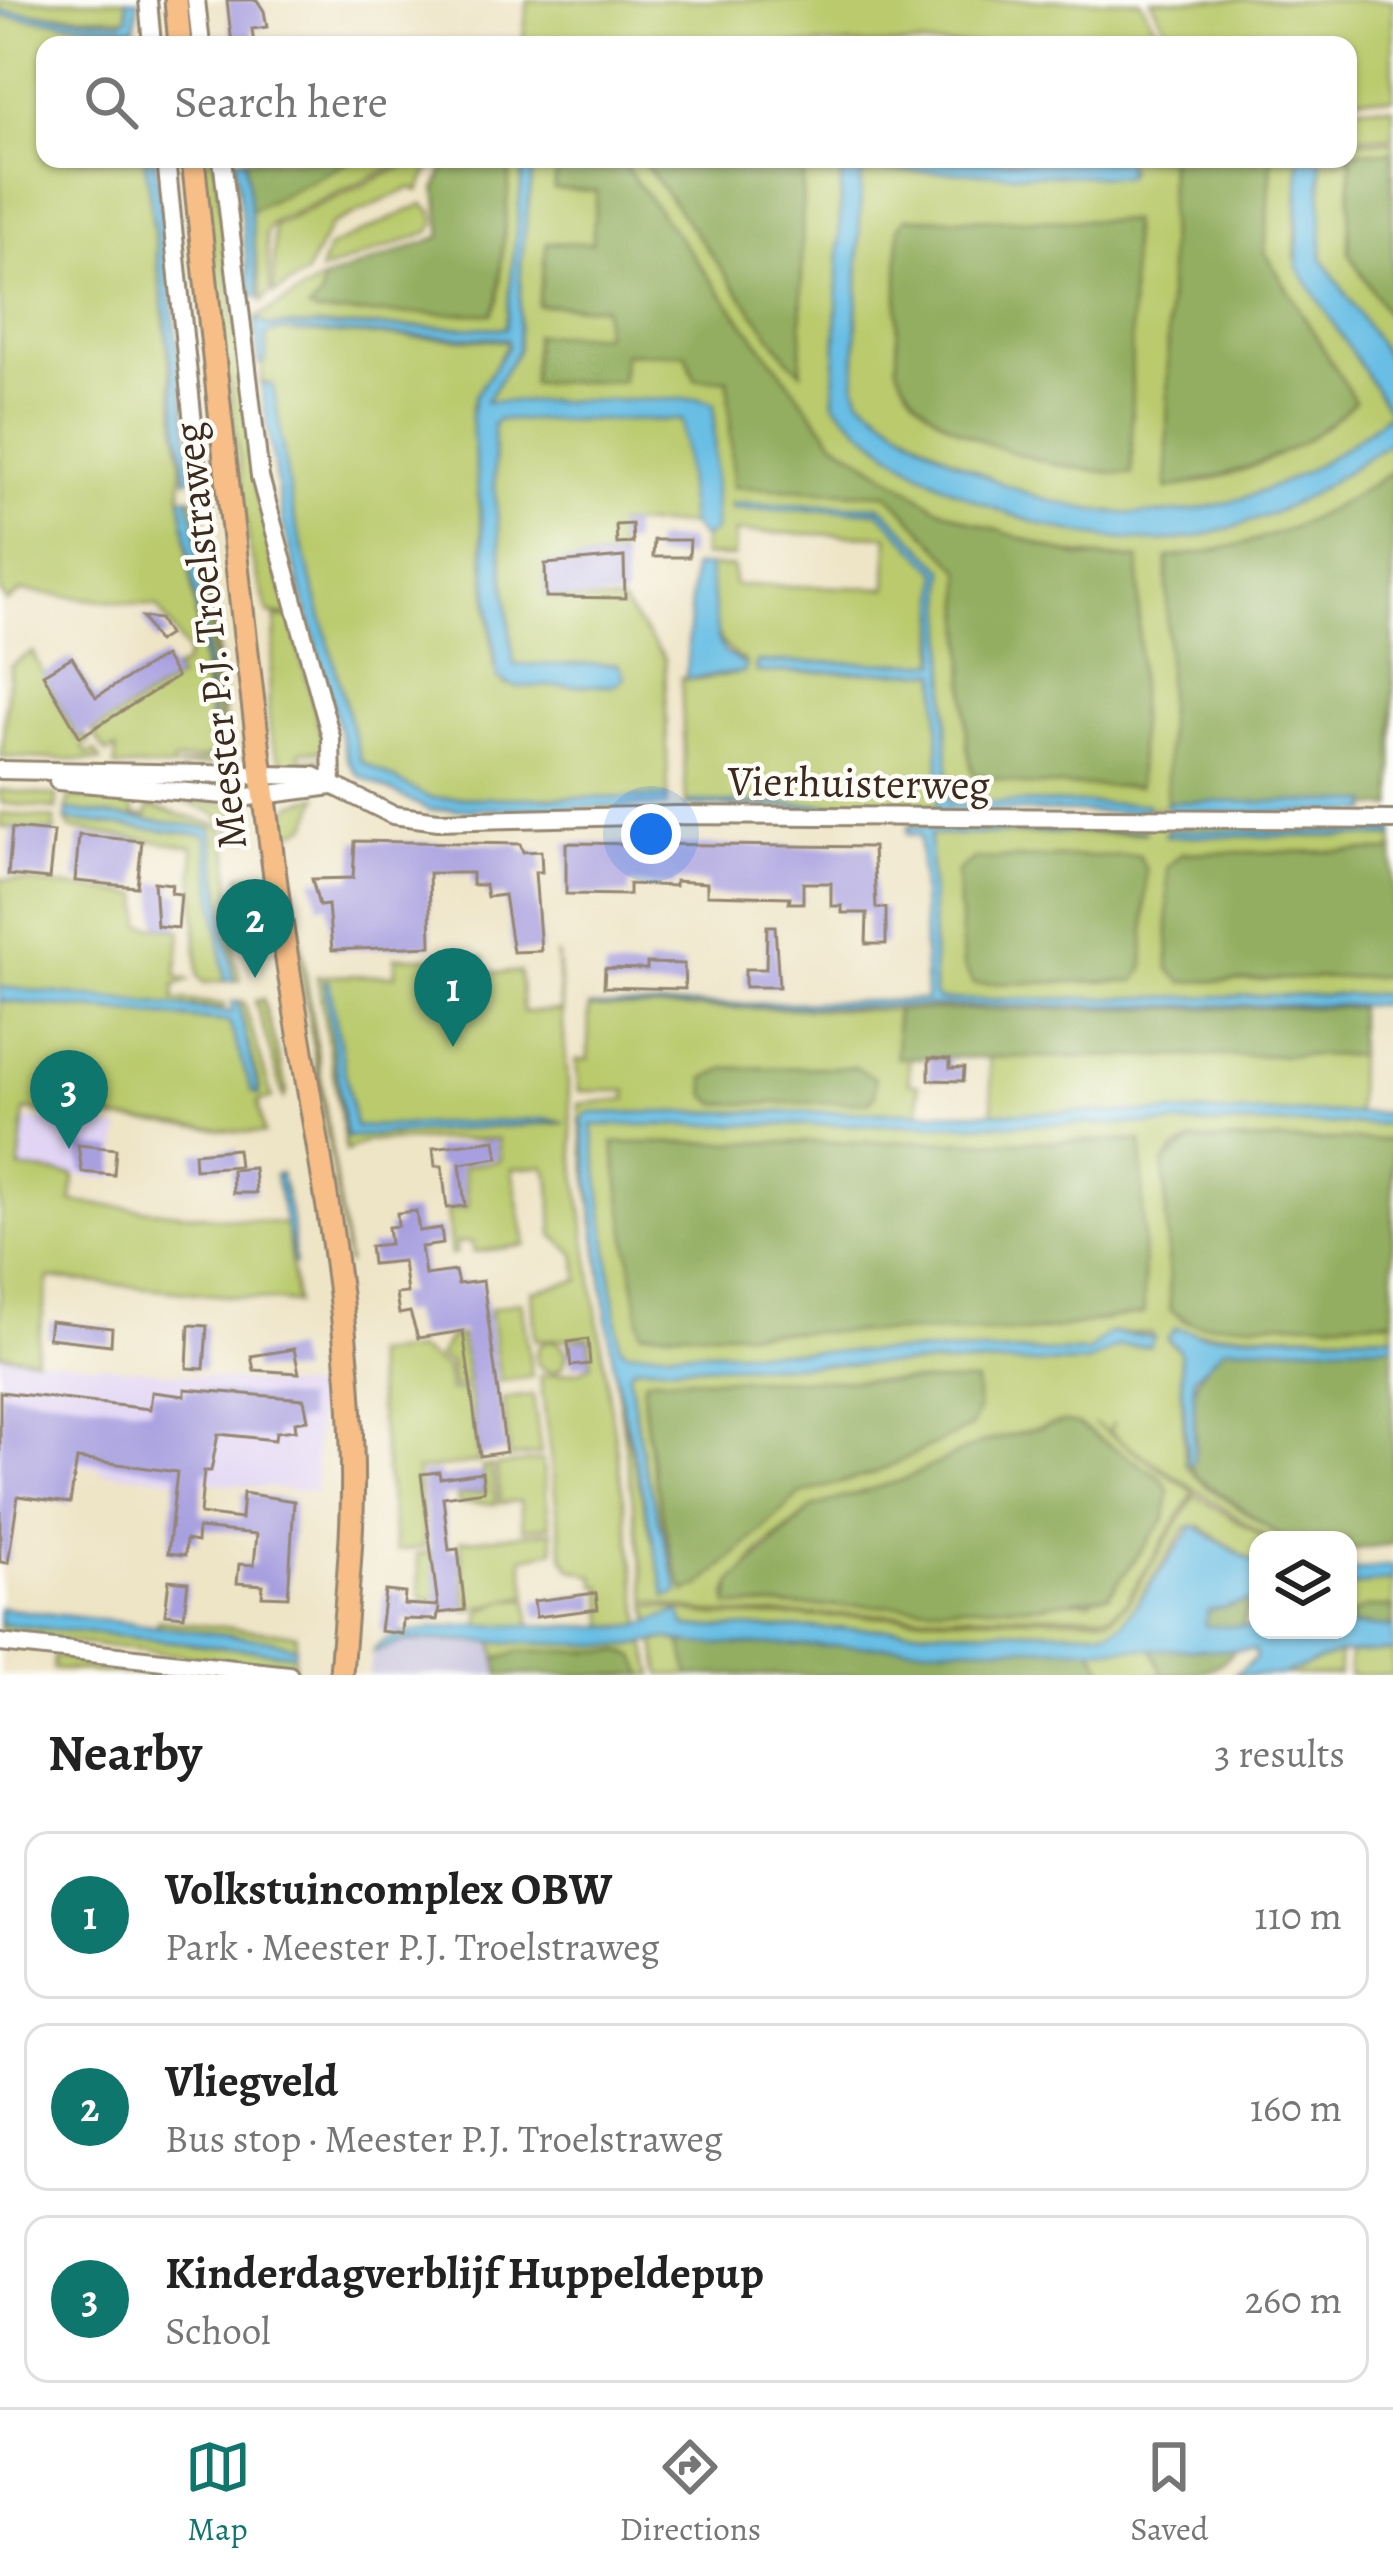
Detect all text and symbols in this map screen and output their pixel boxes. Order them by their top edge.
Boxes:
search box [36,36,1357,168]
icon: search [78,69,144,135]
text: Search here [174,71,388,133]
street label: Meester P.J. Troelstraweg [159,420,260,852]
street label: Vierhuisterweg [726,752,991,813]
your location [621,804,681,864]
pin: 2 [216,879,294,978]
pin: 1 [414,948,492,1047]
pin: 3 [30,1050,108,1149]
map controls [1249,1531,1357,1639]
button: layers [1249,1531,1357,1639]
text: Nearby [48,1718,202,1788]
text: 3 results [1214,1727,1345,1780]
text: Volkstuincomplex OBW [165,1858,612,1920]
text: 1 [83,1889,97,1942]
text: 110 m [1254,1889,1342,1942]
text: Park · Meester P.J. Troelstraweg [165,1920,660,1973]
text: Vliegveld [165,2050,338,2112]
text: 2 [81,2081,99,2134]
text: 160 m [1250,2081,1342,2134]
text: Bus stop · Meester P.J. Troelstraweg [165,2112,723,2165]
text: Kinderdagverblijf Huppeldepup [165,2242,764,2304]
text: 3 [82,2273,98,2326]
text: 260 m [1244,2273,1342,2326]
text: School [165,2304,271,2357]
tab: Map [185,2434,251,2551]
tab: Directions [620,2434,761,2551]
tab: Saved [1130,2434,1208,2551]

